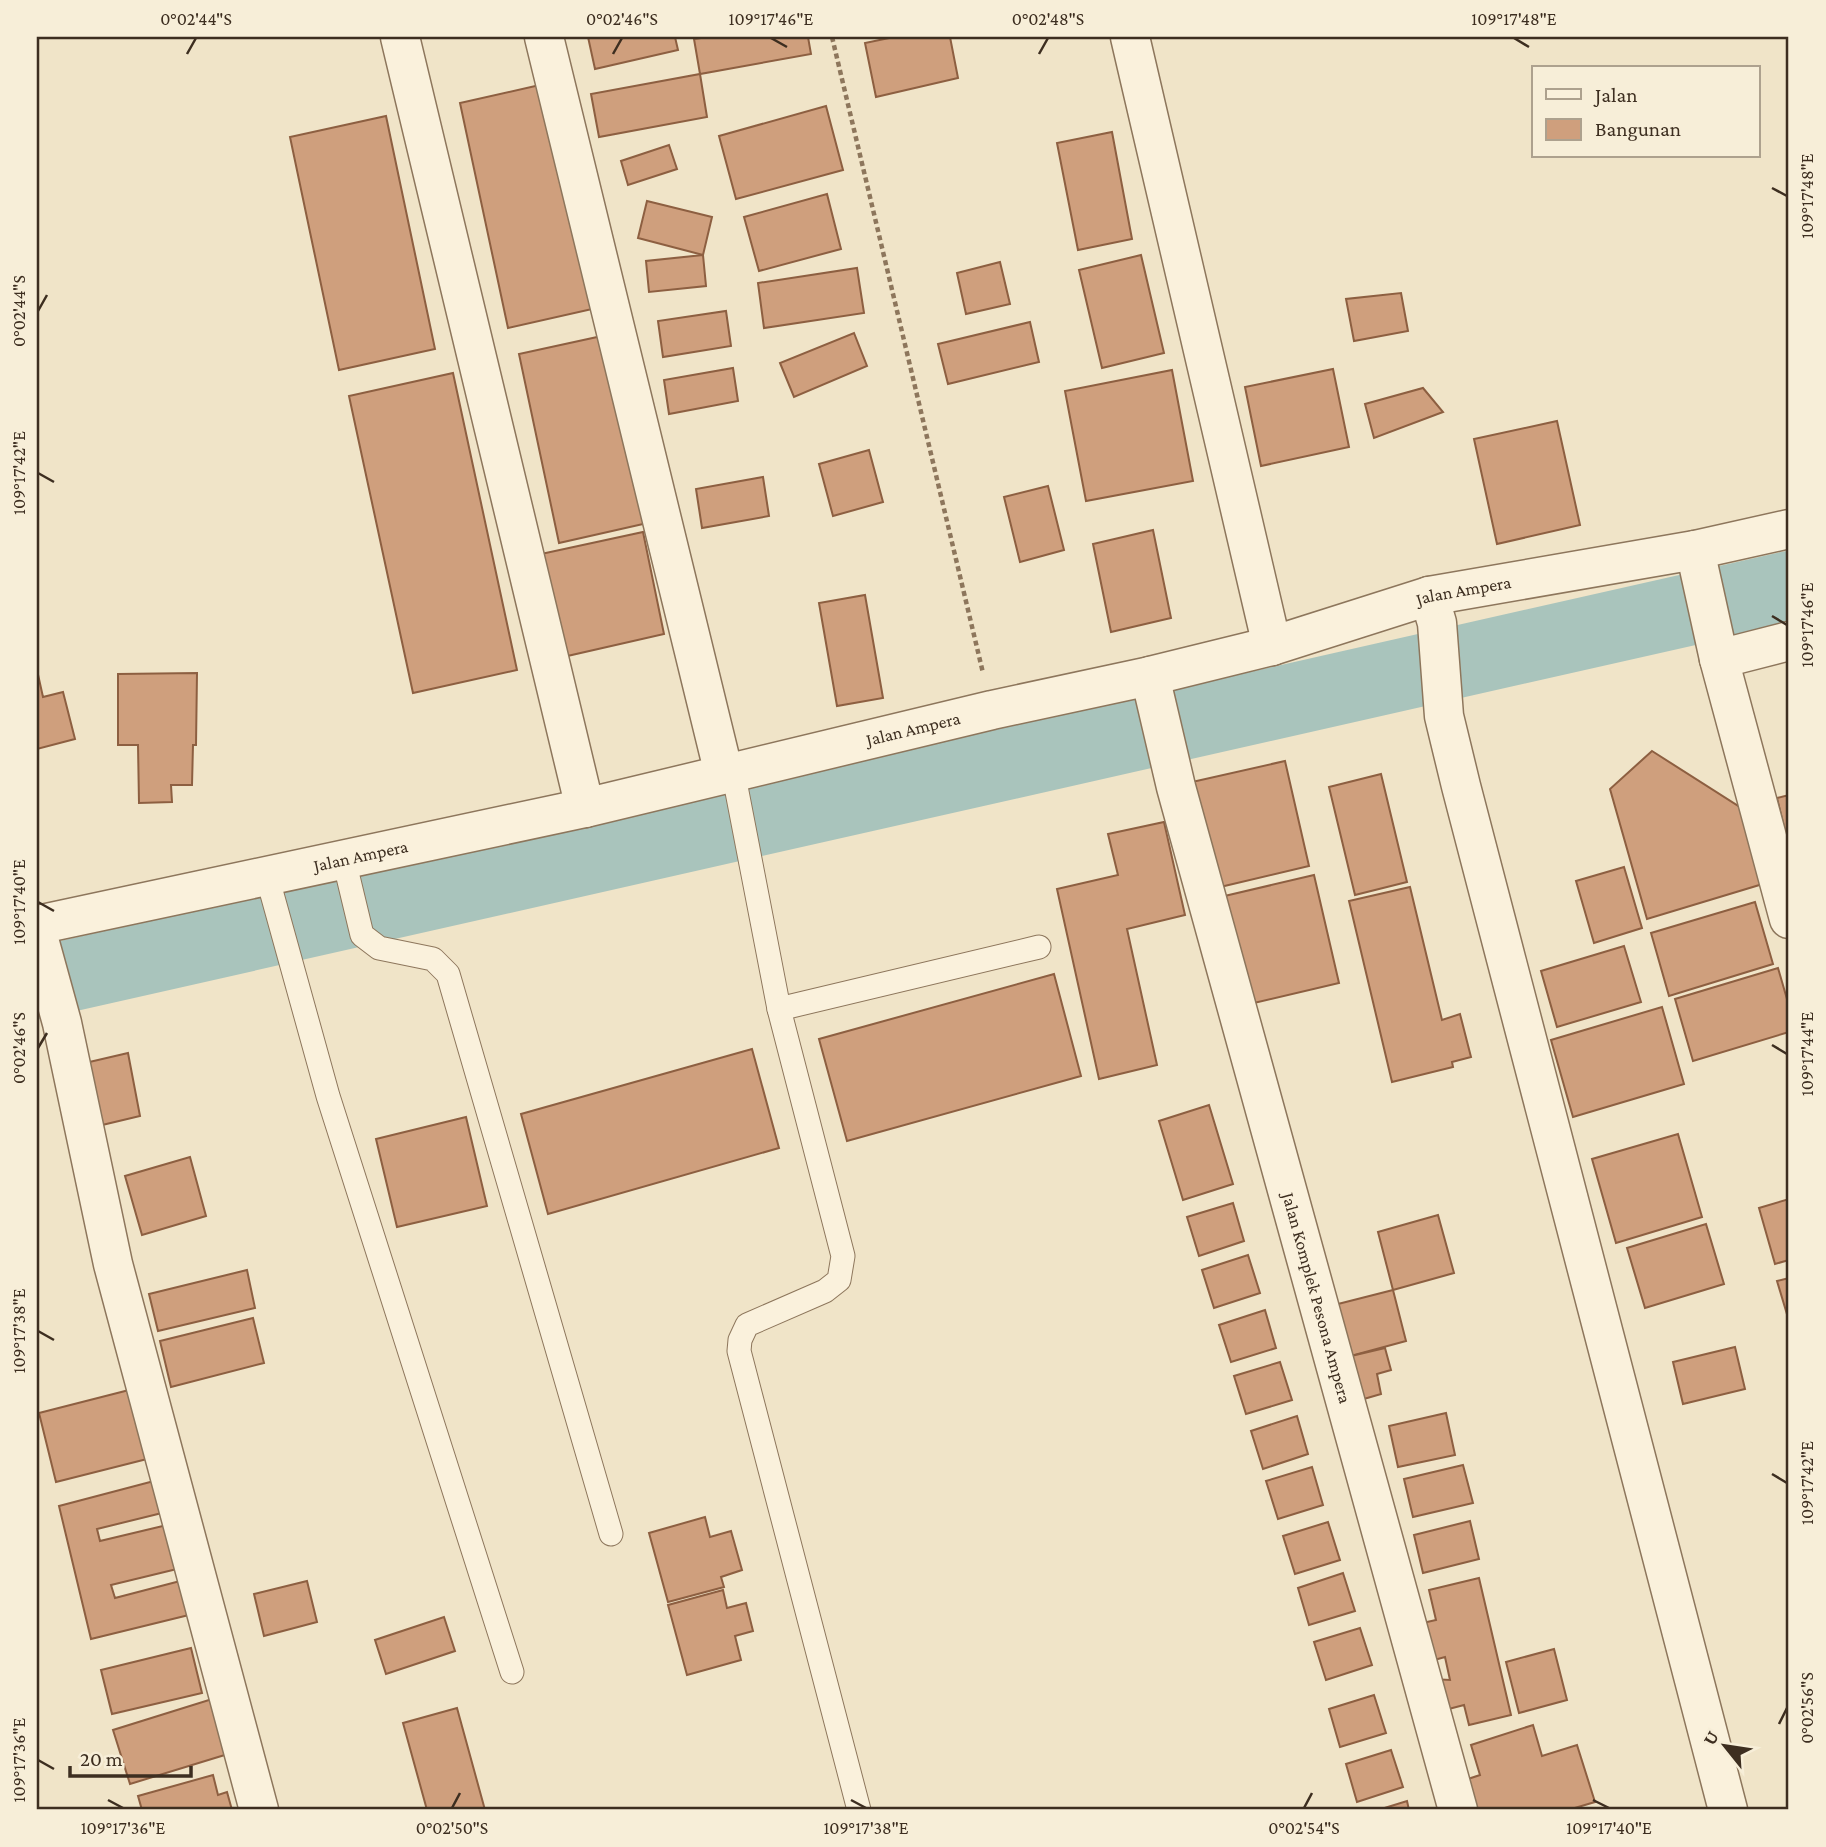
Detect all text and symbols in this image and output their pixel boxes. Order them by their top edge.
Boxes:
text: 0°02'44"S [160,9,232,29]
text: 0°02'46"S [586,9,658,29]
text: 109°17'46"E [729,9,814,29]
text: 0°02'48"S [1012,9,1084,29]
text: 109°17'48"E [1471,9,1557,29]
legend [1532,66,1759,158]
text: Jalan [1593,83,1637,107]
text: Bangunan [1595,117,1681,141]
text: 109°17'48"E [1797,153,1817,239]
text: 0°02'44"S [9,275,29,347]
text: 109°17'42"E [9,431,29,515]
street label: Jalan Ampera [1412,572,1513,610]
text: 109°17'46"E [1797,582,1817,667]
street label: Jalan Ampera [862,708,962,750]
street label: Jalan Ampera [310,836,410,876]
text: 109°17'40"E [9,859,29,945]
text: 0°02'46"S [9,1012,29,1084]
text: 109°17'44"E [1797,1012,1817,1096]
street label: Jalan Komplek Pesona Ampera [1278,1188,1355,1406]
text: 109°17'38"E [9,1288,29,1374]
text: 109°17'42"E [1797,1441,1817,1525]
text: 0°02'56"S [1797,1672,1817,1744]
north arrow [1689,1710,1759,1780]
text: 109°17'36"E [9,1717,29,1802]
text: U [1698,1727,1723,1749]
scale bar [70,1735,191,1779]
text: 20 m [80,1747,123,1771]
text: 109°17'36"E [81,1818,166,1838]
text: 0°02'50"S [416,1818,488,1838]
text: 109°17'38"E [823,1818,909,1838]
text: 0°02'54"S [1268,1818,1340,1838]
text: 109°17'40"E [1566,1818,1652,1838]

